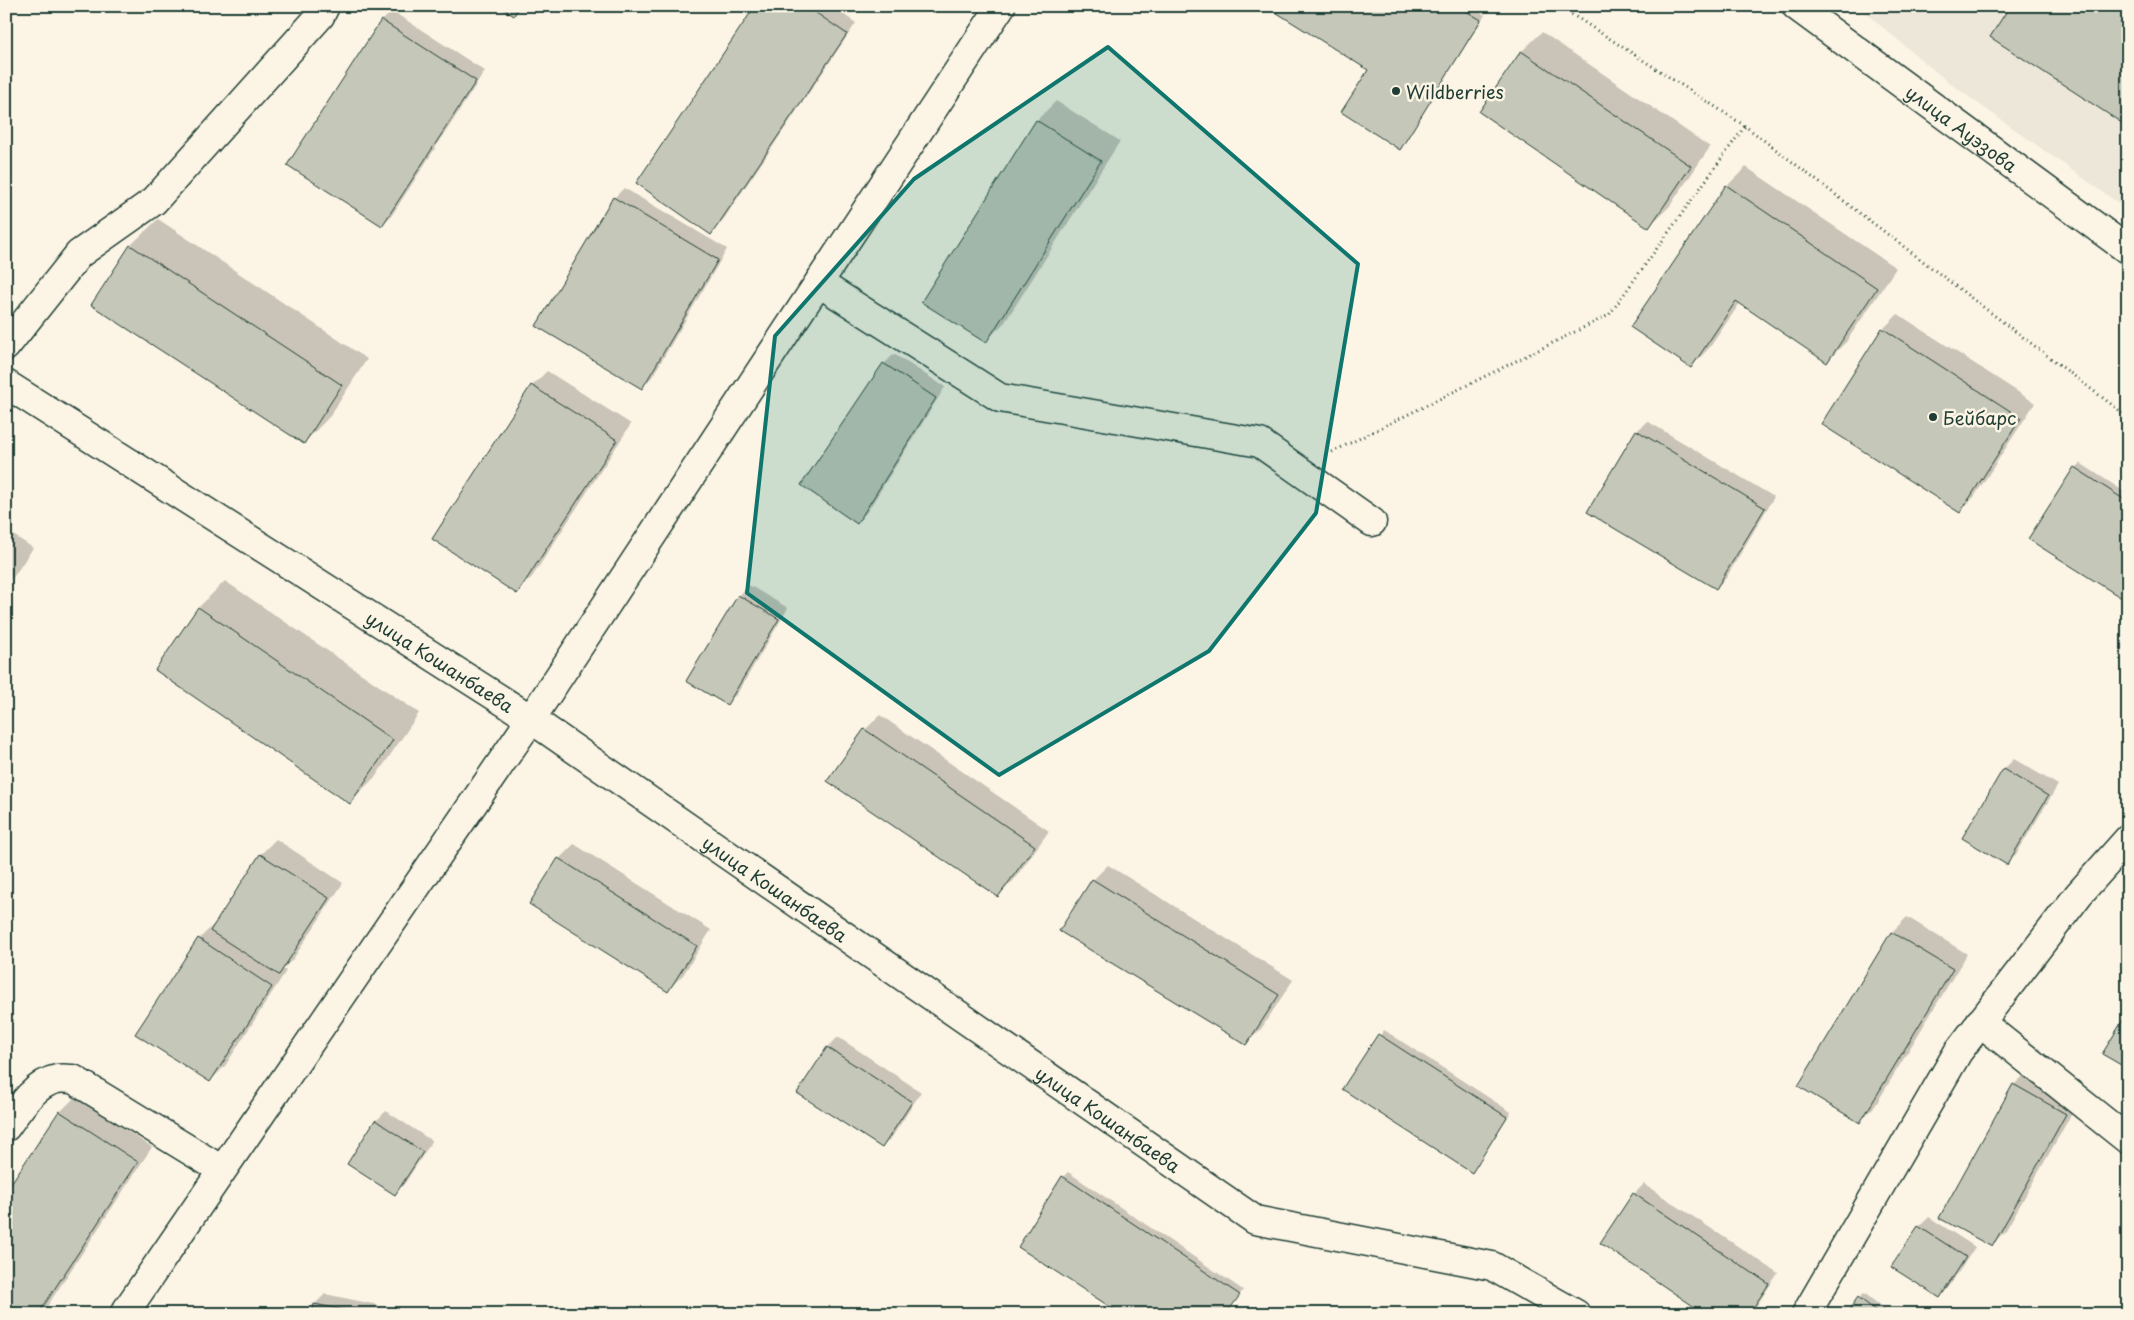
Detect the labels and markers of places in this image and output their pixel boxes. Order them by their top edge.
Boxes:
place label: Wildberries [1406,78,1504,105]
marker: Wildberries [1390,85,1402,97]
place label: Бейбарс [1943,404,2017,431]
marker: Бейбарс [1927,411,1939,423]

